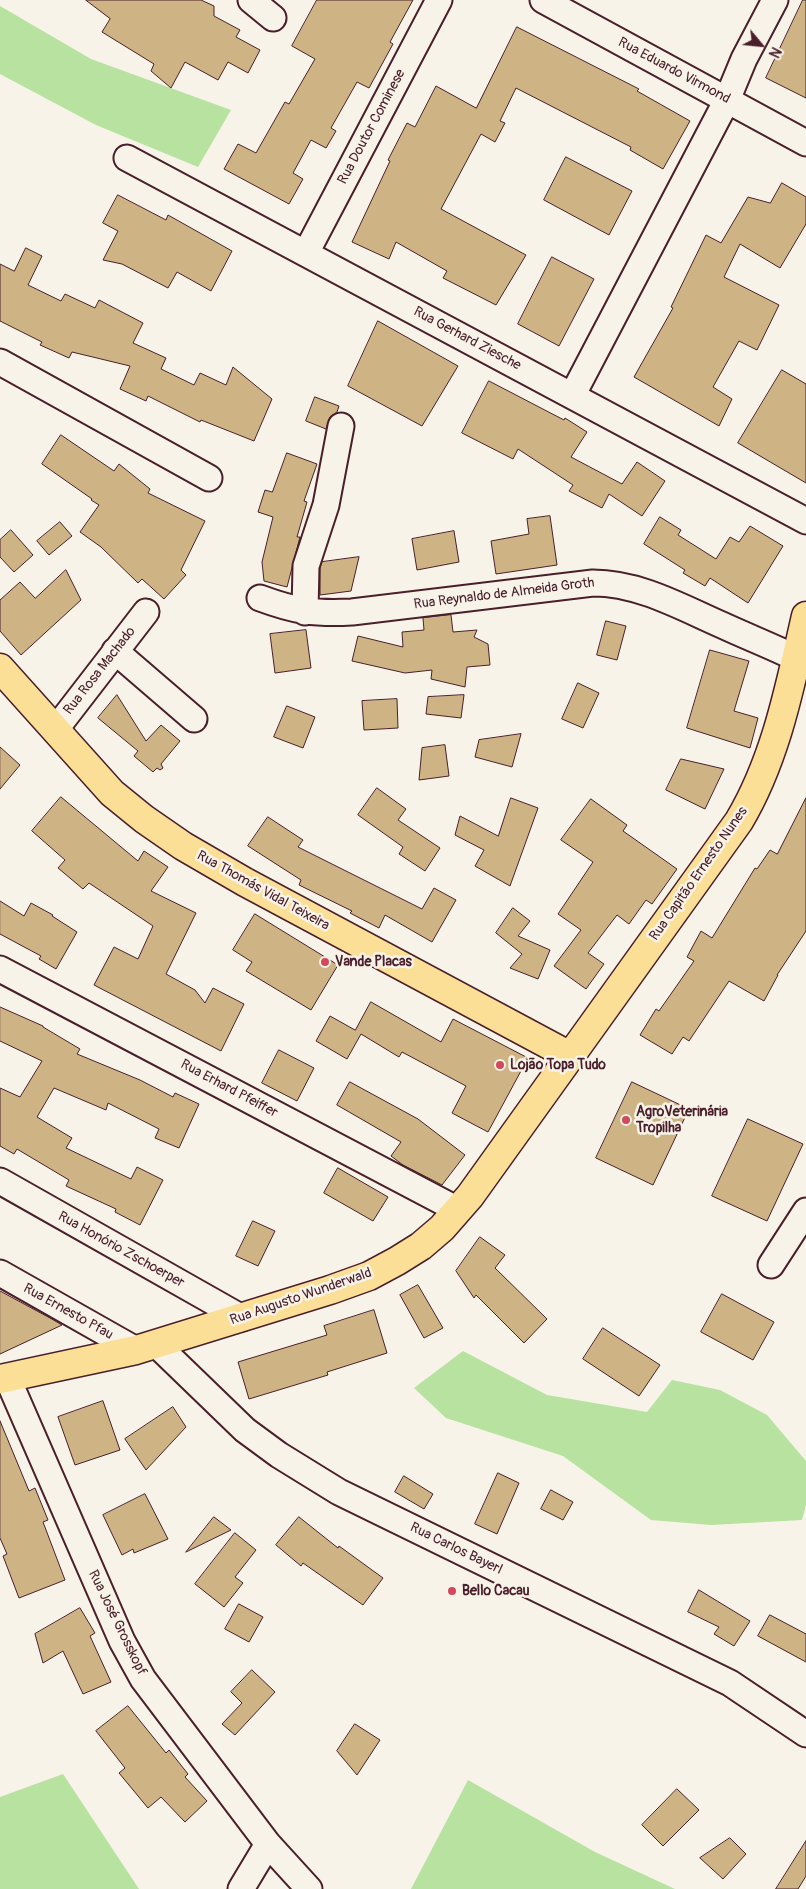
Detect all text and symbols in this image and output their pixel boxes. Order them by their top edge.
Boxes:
north arrow [736,20,786,70]
street label: Rua Eduardo Virmond [615,34,733,108]
text: N [765,44,784,60]
street label: Rua Doutor Cominese [335,67,409,187]
street label: Rua Gerhard Ziesche [410,304,524,374]
street label: Rua Reynaldo de Almeida Groth [413,575,595,613]
street label: Rua Rosa Machado [60,624,140,718]
street label: Rua Capitão Ernesto Nunes [646,804,752,944]
street label: Rua Thomás Vidal Teixeira [194,847,332,935]
place label: Vande Placas [335,954,412,970]
marker: Vande Placas [319,956,331,968]
street label: Rua Erhard Pfeiffer [178,1056,280,1122]
place label: Lojão Topa Tudo [510,1057,606,1073]
marker: Lojão Topa Tudo [494,1059,506,1071]
place label: AgroVeterinária Tropilha [636,1104,728,1136]
marker: AgroVeterinária Tropilha [620,1114,632,1126]
street label: Rua Honório Zschoerper [55,1208,187,1292]
street label: Rua Augusto Wunderwald [228,1265,374,1329]
street label: Rua Ernesto Pfau [20,1280,116,1344]
street label: Rua Carlos Bayerl [407,1519,505,1579]
street label: Rua José Grosskopf [84,1567,150,1679]
place label: Bello Cacau [462,1583,530,1599]
marker: Bello Cacau [446,1585,458,1597]

